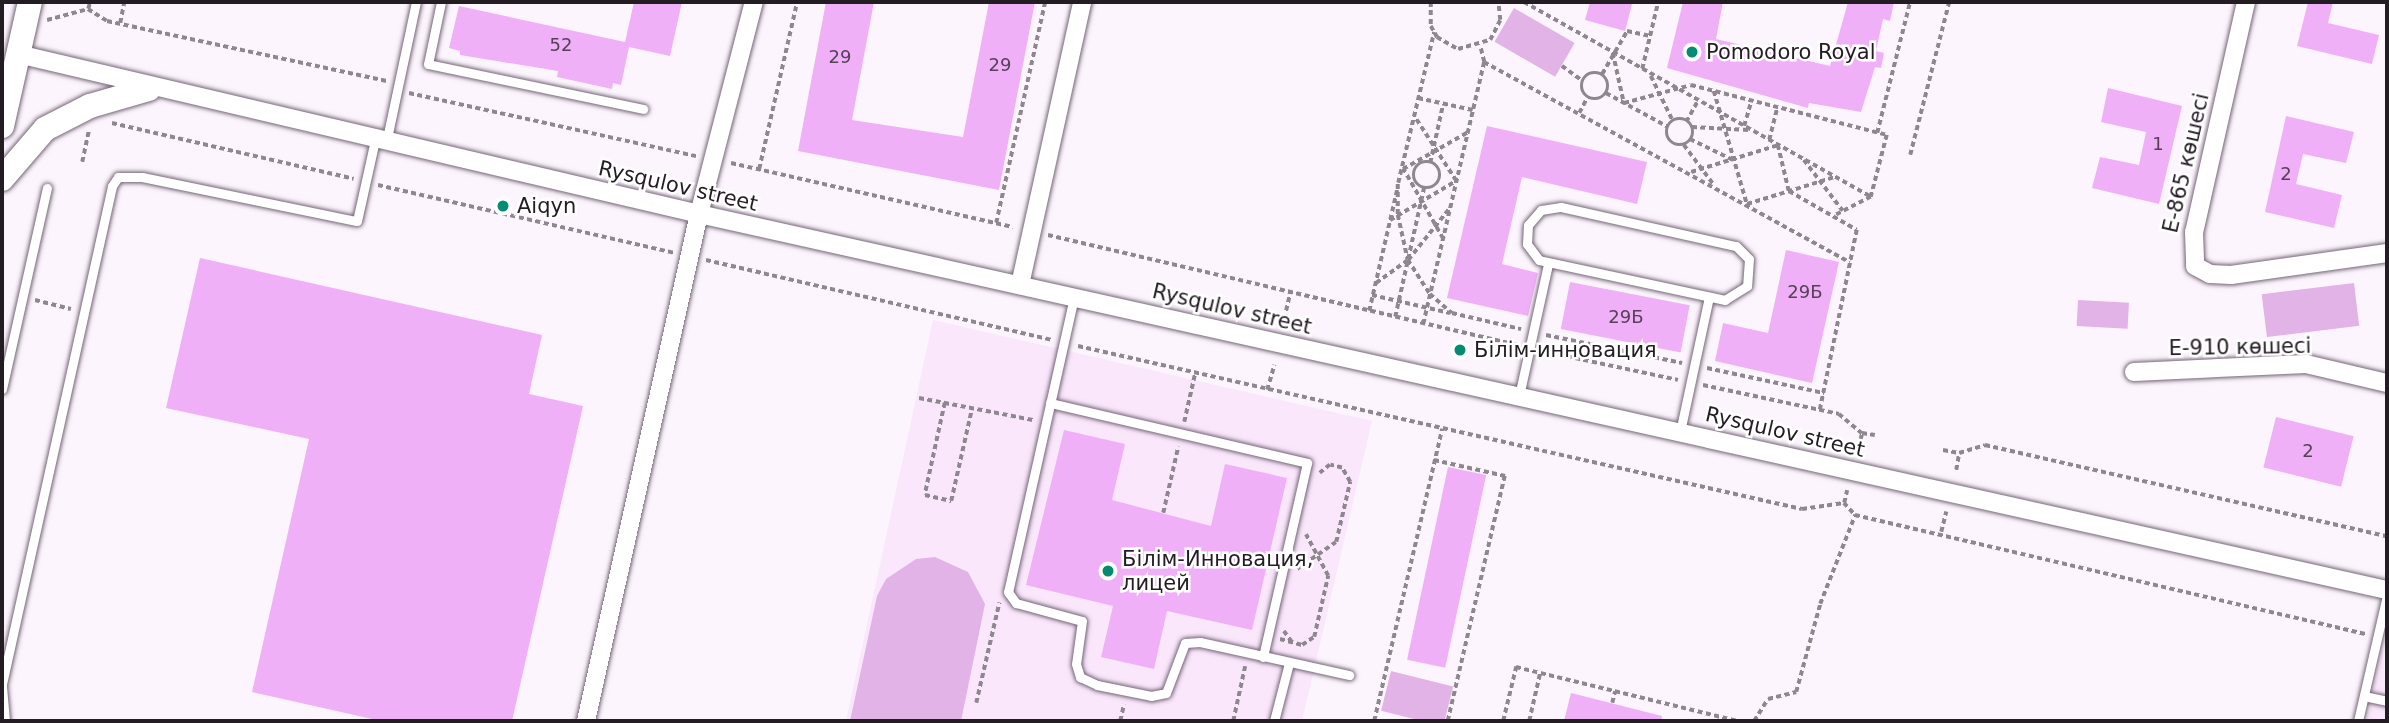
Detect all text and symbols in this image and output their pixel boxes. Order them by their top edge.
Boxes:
house number: 52 [550,34,572,56]
place label: Pomodoro Royal [1706,39,1876,65]
marker: Pomodoro Royal [1684,44,1700,60]
house number: 29 [829,46,851,68]
house number: 29 [989,54,1011,76]
street label: Е-865 көшесі [2158,91,2214,235]
house number: 1 [2152,133,2164,155]
street label: Rysqulov street [596,155,760,217]
house number: 2 [2280,163,2292,185]
place label: Aiqyn [517,193,576,219]
marker: Aiqyn [495,198,511,214]
street label: Rysqulov street [1150,278,1314,340]
house number: 29Б [1787,281,1823,303]
house number: 29Б [1608,306,1644,328]
street label: Е-910 көшесі [2168,333,2312,361]
place label: Білім-инновация [1474,337,1657,363]
marker: Білім-инновация [1452,342,1468,358]
street label: Rysqulov street [1703,401,1867,463]
house number: 2 [2302,440,2314,462]
place label: Білім-Инновация, лицей [1122,546,1313,596]
marker: Білім-Инновация, лицей [1100,563,1116,579]

